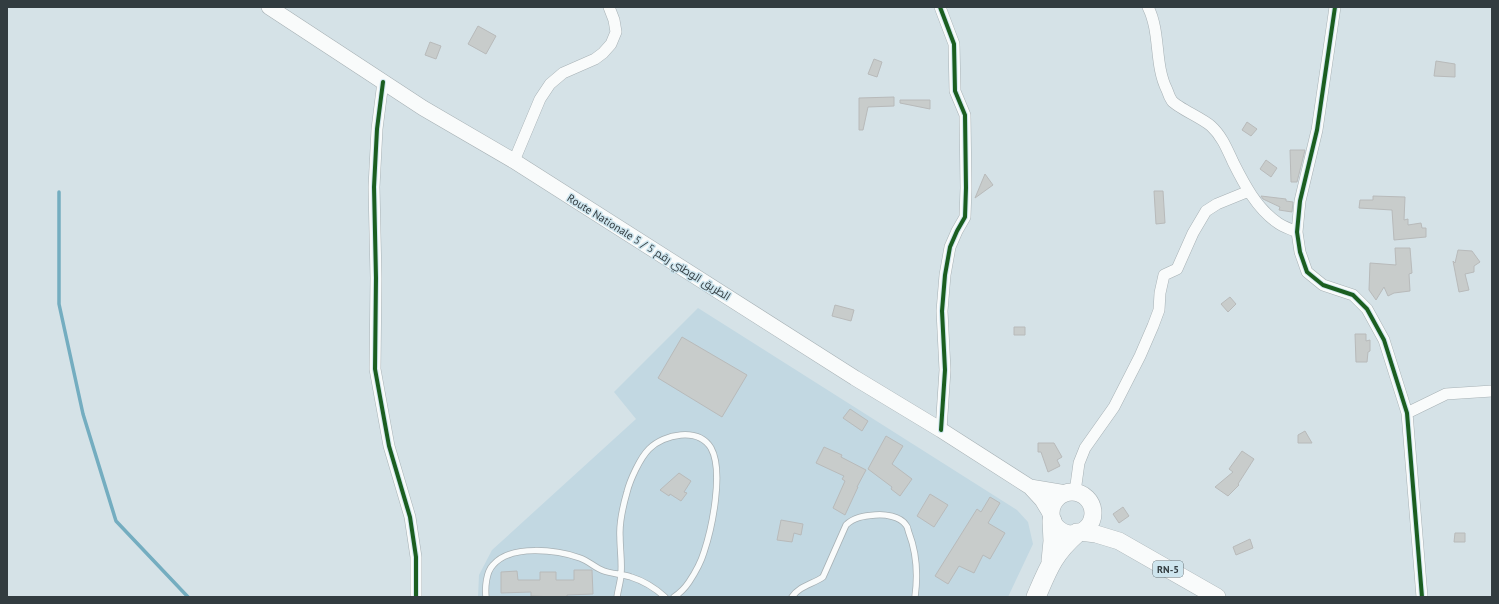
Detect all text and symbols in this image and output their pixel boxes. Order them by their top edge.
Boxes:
street label: Route Nationale 5 / الطريق الوطني رقم 5 [564,191,733,305]
road number: RN-5 [1153,561,1183,577]

